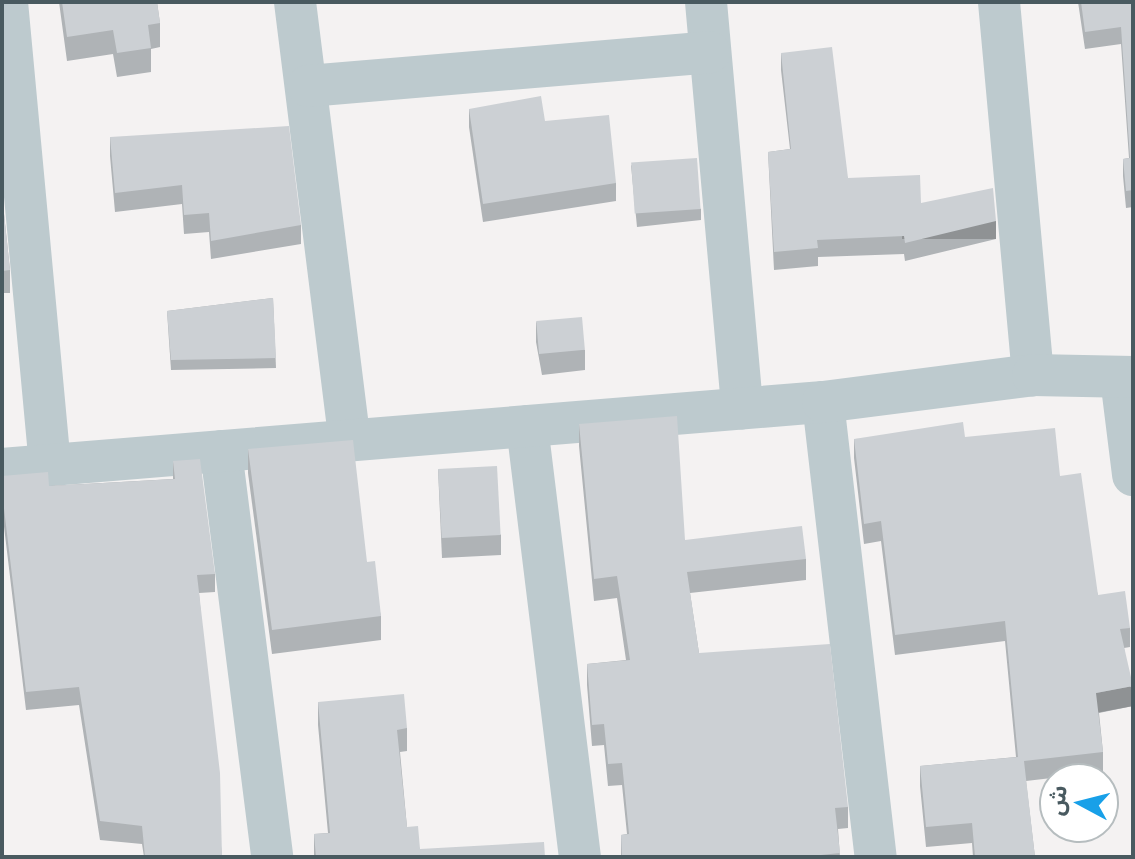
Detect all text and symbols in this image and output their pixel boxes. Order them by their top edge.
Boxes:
north arrow [1039,763,1119,843]
text: ش [1040,784,1074,817]

